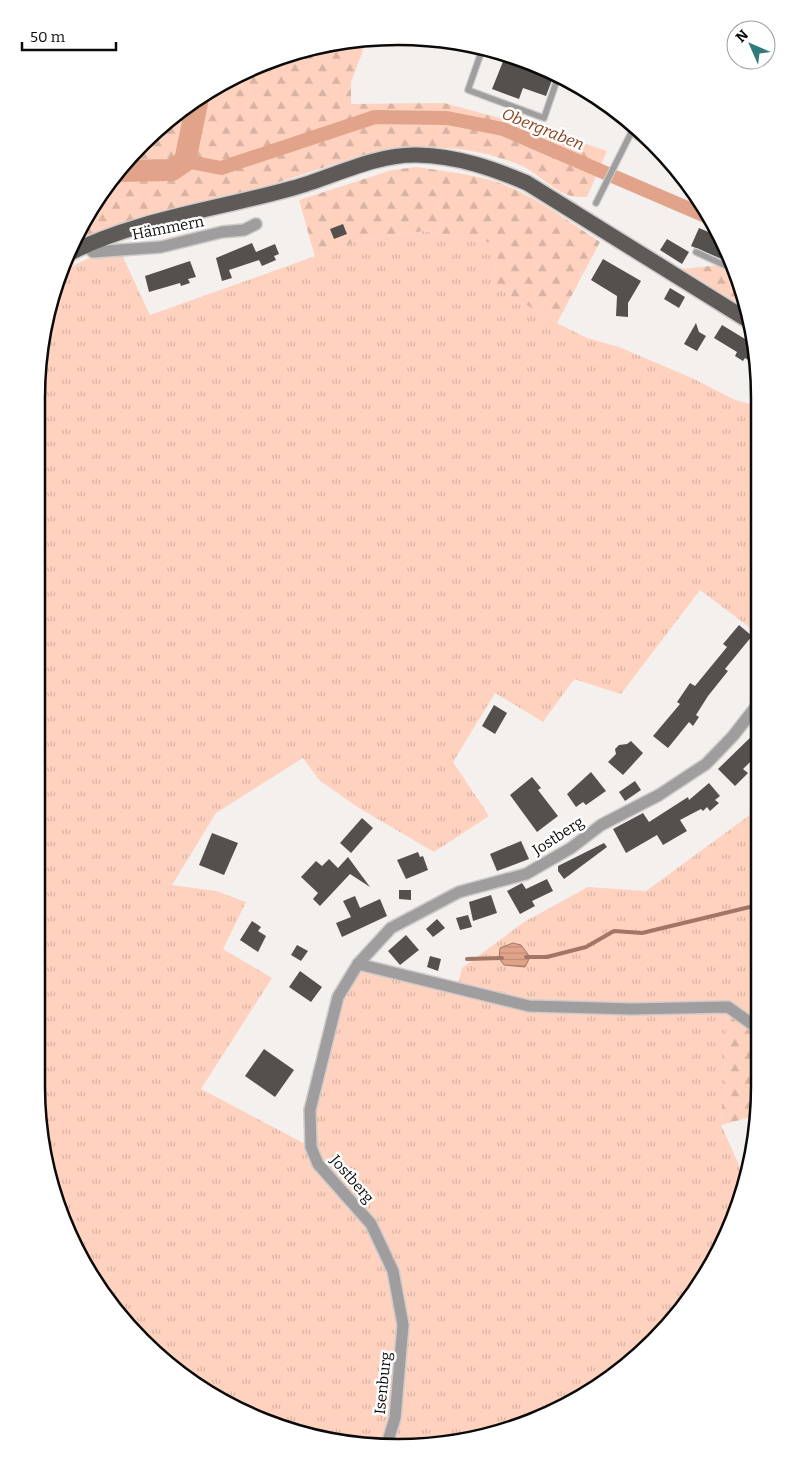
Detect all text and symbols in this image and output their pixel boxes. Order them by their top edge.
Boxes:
scale bar [22,20,116,52]
north arrow [726,20,776,70]
text: N [732,26,752,46]
text: 50 m [30,28,66,46]
water label: Obergraben [499,104,587,154]
street label: Hämmern [131,212,206,244]
street label: Jostberg [528,813,587,860]
street label: Jostberg [326,1151,378,1207]
street label: Isenburg [371,1351,395,1415]

